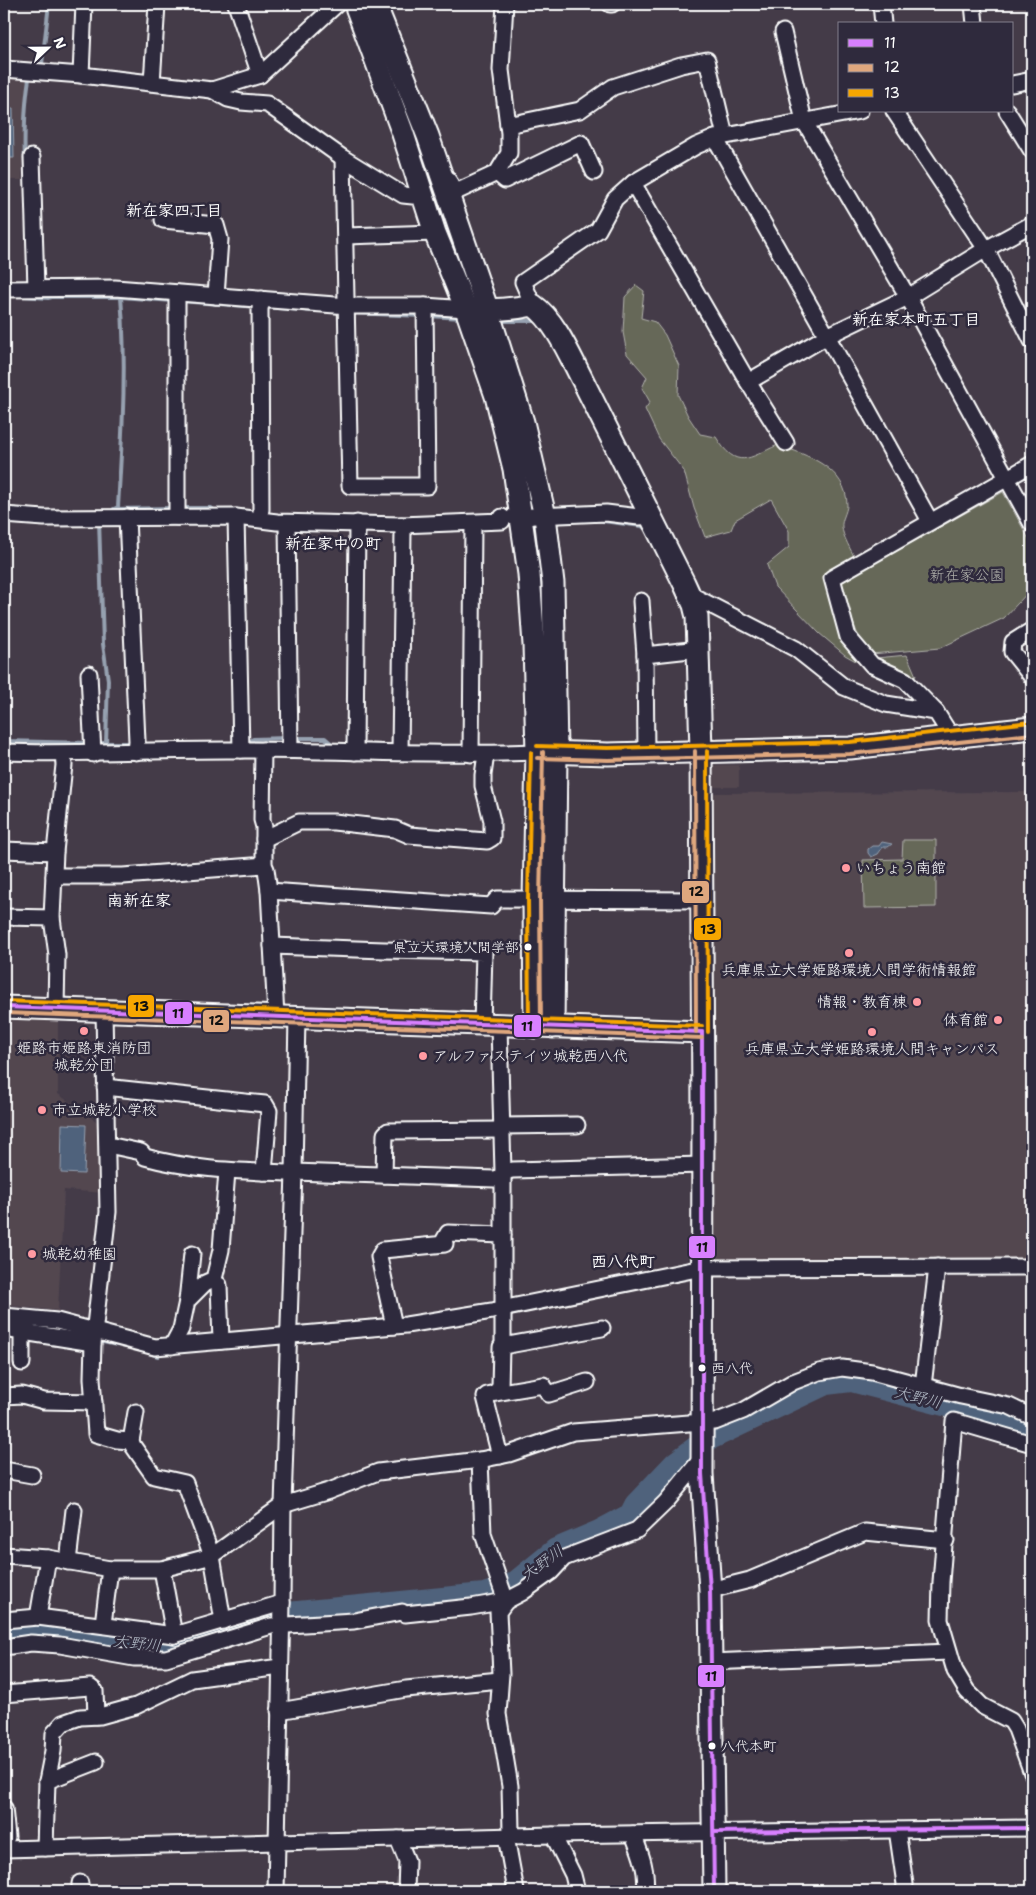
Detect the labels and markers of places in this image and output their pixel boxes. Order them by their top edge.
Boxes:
place label: いちょう南館 [856,858,946,878]
marker: いちょう南館 [840,862,852,874]
place label: 県立大環境人間学部 [393,938,519,956]
marker: 県立大環境人間学部 [523,942,533,952]
marker: 兵庫県立大学姫路環境人間学術情報館 [843,947,855,959]
place label: 兵庫県立大学姫路環境人間学術情報館 [721,960,977,980]
place label: 情報・教育棟 [817,992,907,1012]
marker: 情報・教育棟 [911,996,923,1008]
place label: 体育館 [943,1010,988,1030]
marker: 体育館 [992,1014,1004,1026]
marker: 姫路市姫路東消防団 城乾分団 [78,1025,90,1037]
marker: 兵庫県立大学姫路環境人間キャンパス [866,1026,878,1038]
place label: 姫路市姫路東消防団 城乾分団 [16,1038,152,1075]
place label: 兵庫県立大学姫路環境人間キャンパス [745,1039,999,1059]
place label: アルファステイツ城乾西八代 [433,1046,628,1066]
marker: アルファステイツ城乾西八代 [417,1050,429,1062]
place label: 市立城乾小学校 [52,1100,157,1120]
marker: 市立城乾小学校 [36,1104,48,1116]
place label: 城乾幼稚園 [42,1244,117,1264]
marker: 城乾幼稚園 [26,1248,38,1260]
place label: 西八代 [711,1359,753,1377]
marker: 西八代 [697,1363,707,1373]
place label: 八代本町 [721,1737,777,1755]
marker: 八代本町 [707,1741,717,1751]

